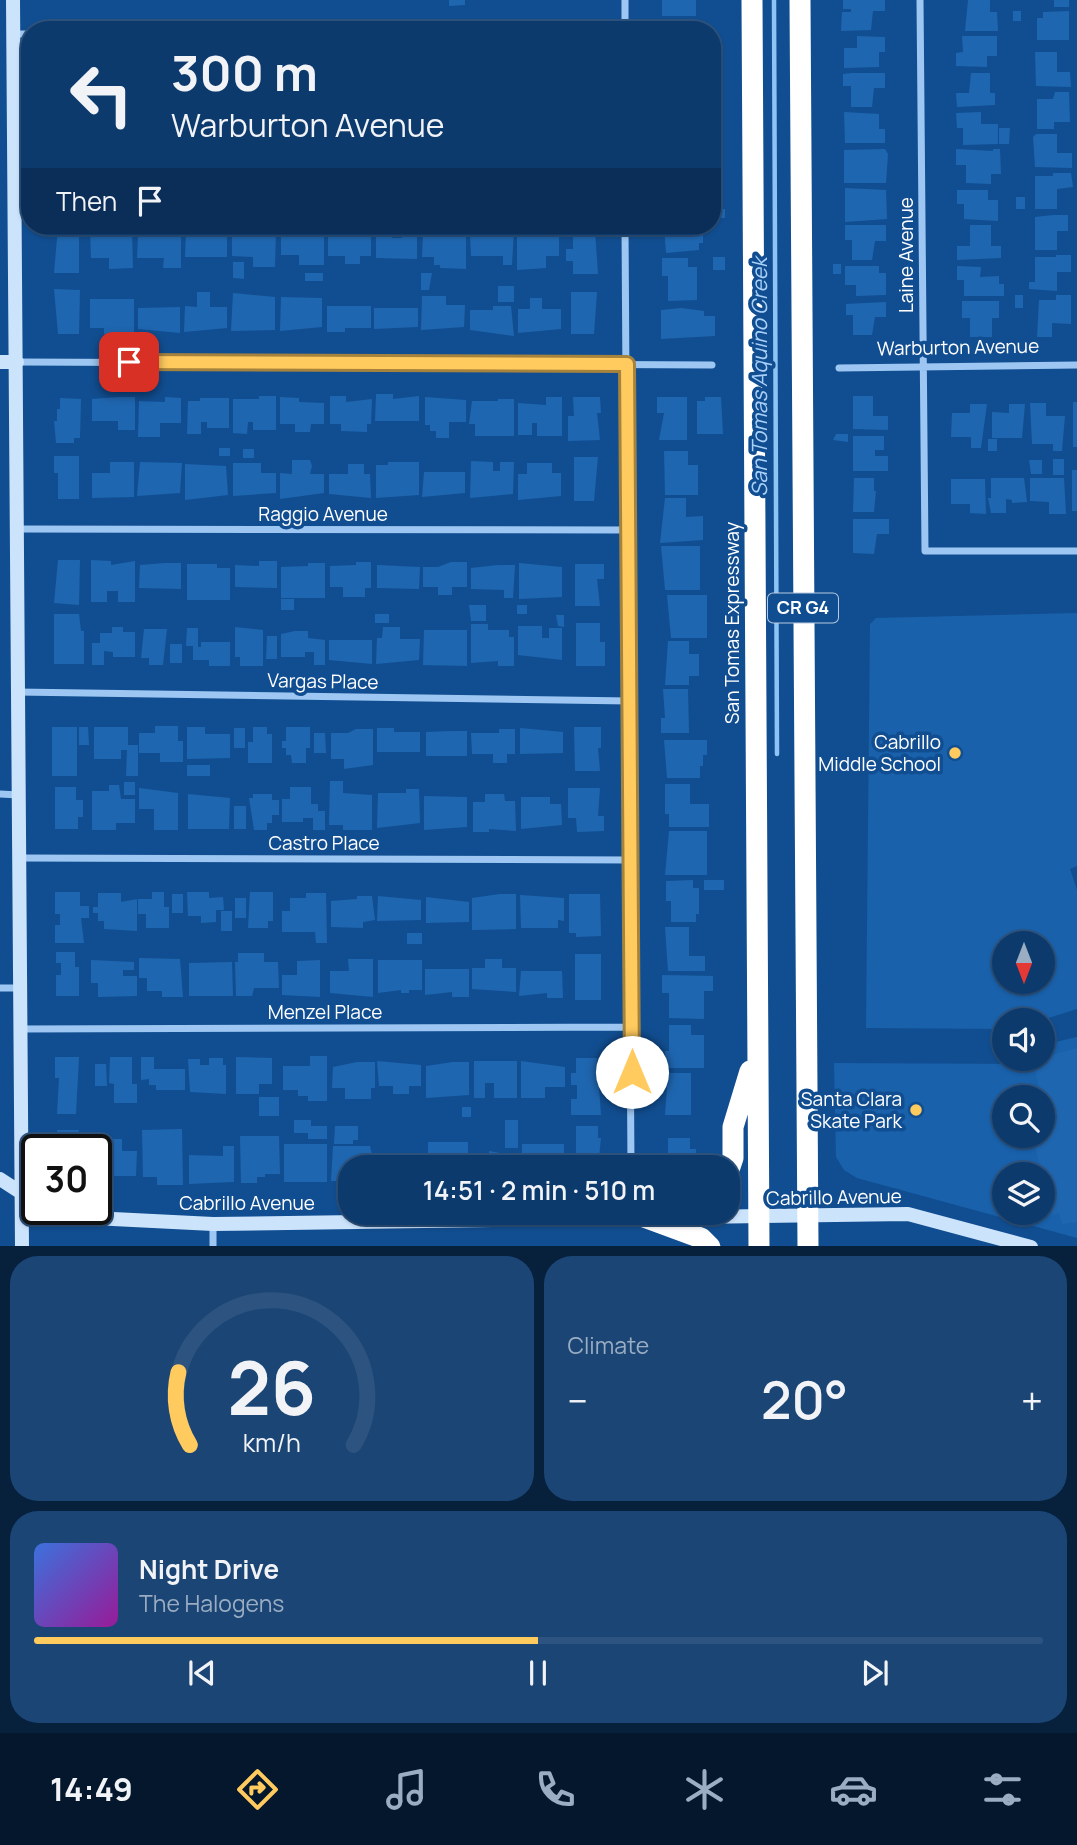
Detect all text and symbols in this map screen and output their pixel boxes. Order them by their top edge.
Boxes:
text: 300 m [171,39,318,106]
icon: left [56,49,147,140]
text: Warburton Avenue [171,103,444,147]
icon: arrive [131,182,169,220]
text: Then [56,183,117,219]
street label: Laine Avenue [893,197,919,313]
water label: San Tomas Aquino Creek [745,255,773,496]
pin [99,332,159,392]
street label: Warburton Avenue [877,333,1039,361]
icon: arrive [110,343,148,381]
street label: Raggio Avenue [258,501,388,527]
street label: San Tomas Expressway [719,522,745,724]
road number: CR G4 [768,594,838,622]
street label: Vargas Place [267,667,379,695]
place label: Cabrillo Middle School [818,729,941,777]
marker: Cabrillo Middle School [947,745,963,761]
street label: Castro Place [268,830,380,856]
north arrow [992,931,1055,994]
map controls [992,931,1055,1225]
street label: Menzel Place [268,999,382,1025]
button: sound [992,1008,1055,1071]
position arrow [595,1035,669,1109]
button: search [992,1085,1055,1148]
place label: Santa Clara Skate Park [801,1086,903,1134]
marker: Santa Clara Skate Park [908,1102,924,1118]
speed limit sign: 30 [21,1134,112,1225]
button: layers [992,1162,1055,1225]
text: 14:51 · 2 min · 510 m [423,1172,655,1208]
street label: Cabrillo Avenue [766,1183,902,1211]
street label: Cabrillo Avenue [179,1190,315,1216]
text: Climate [568,1329,649,1361]
text: 26 [227,1337,316,1437]
text: 20° [761,1364,848,1435]
text: − [568,1374,588,1426]
text: + [1021,1374,1043,1426]
text: km/h [243,1424,301,1459]
text: Night Drive [139,1551,279,1587]
text: The Halogens [139,1587,284,1619]
icon: previous [183,1654,221,1692]
icon: pause [519,1654,557,1692]
icon: next [856,1654,894,1692]
icon: directions [233,1765,282,1814]
icon: music [382,1765,431,1814]
icon: phone [531,1765,580,1814]
icon: climate [680,1765,729,1814]
icon: car [829,1765,878,1814]
icon: filters [978,1765,1027,1814]
text: 14:49 [50,1767,133,1811]

